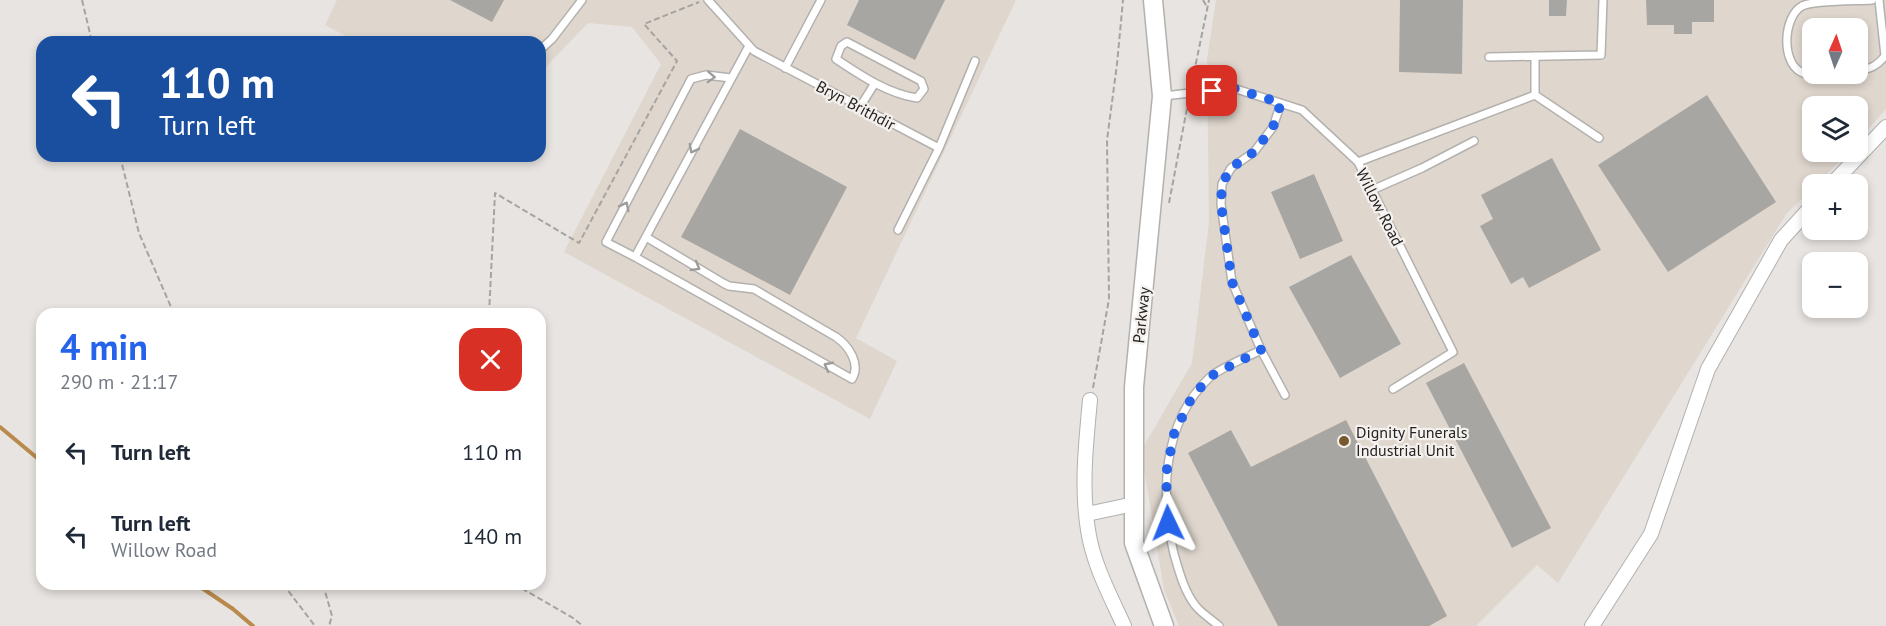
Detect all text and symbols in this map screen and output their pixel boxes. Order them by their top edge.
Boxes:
north arrow [1802,18,1868,84]
map controls [1802,18,1868,318]
text: 110 m [159,55,275,110]
icon: left [60,60,138,138]
pin [1186,65,1237,116]
one-way arrow [707,70,716,83]
icon: arrive [1195,74,1228,107]
street label: Bryn Brithdir [813,76,900,134]
button: layers [1802,96,1868,162]
text: Turn left [159,108,256,142]
one-way arrow [689,143,700,153]
street label: Willow Road [1352,165,1408,249]
button: + [1802,174,1868,240]
one-way arrow [617,202,629,213]
button: − [1802,252,1868,318]
one-way arrow [690,260,700,271]
street label: Parkway [1128,285,1154,344]
text: 4 min [60,323,148,370]
button: close [459,328,522,391]
one-way arrow [823,362,834,373]
text: 290 m · 21:17 [60,369,178,395]
place label: Dignity Funerals Industrial Unit [1356,422,1468,460]
marker: Dignity Funerals Industrial Unit [1337,434,1351,448]
icon: left [60,436,93,469]
text: Turn left [111,438,191,466]
text: 110 m [462,438,522,466]
position arrow [1136,491,1200,555]
text: Turn left [111,509,191,537]
icon: left [60,520,93,553]
text: 140 m [462,522,522,550]
text: Willow Road [111,537,217,563]

